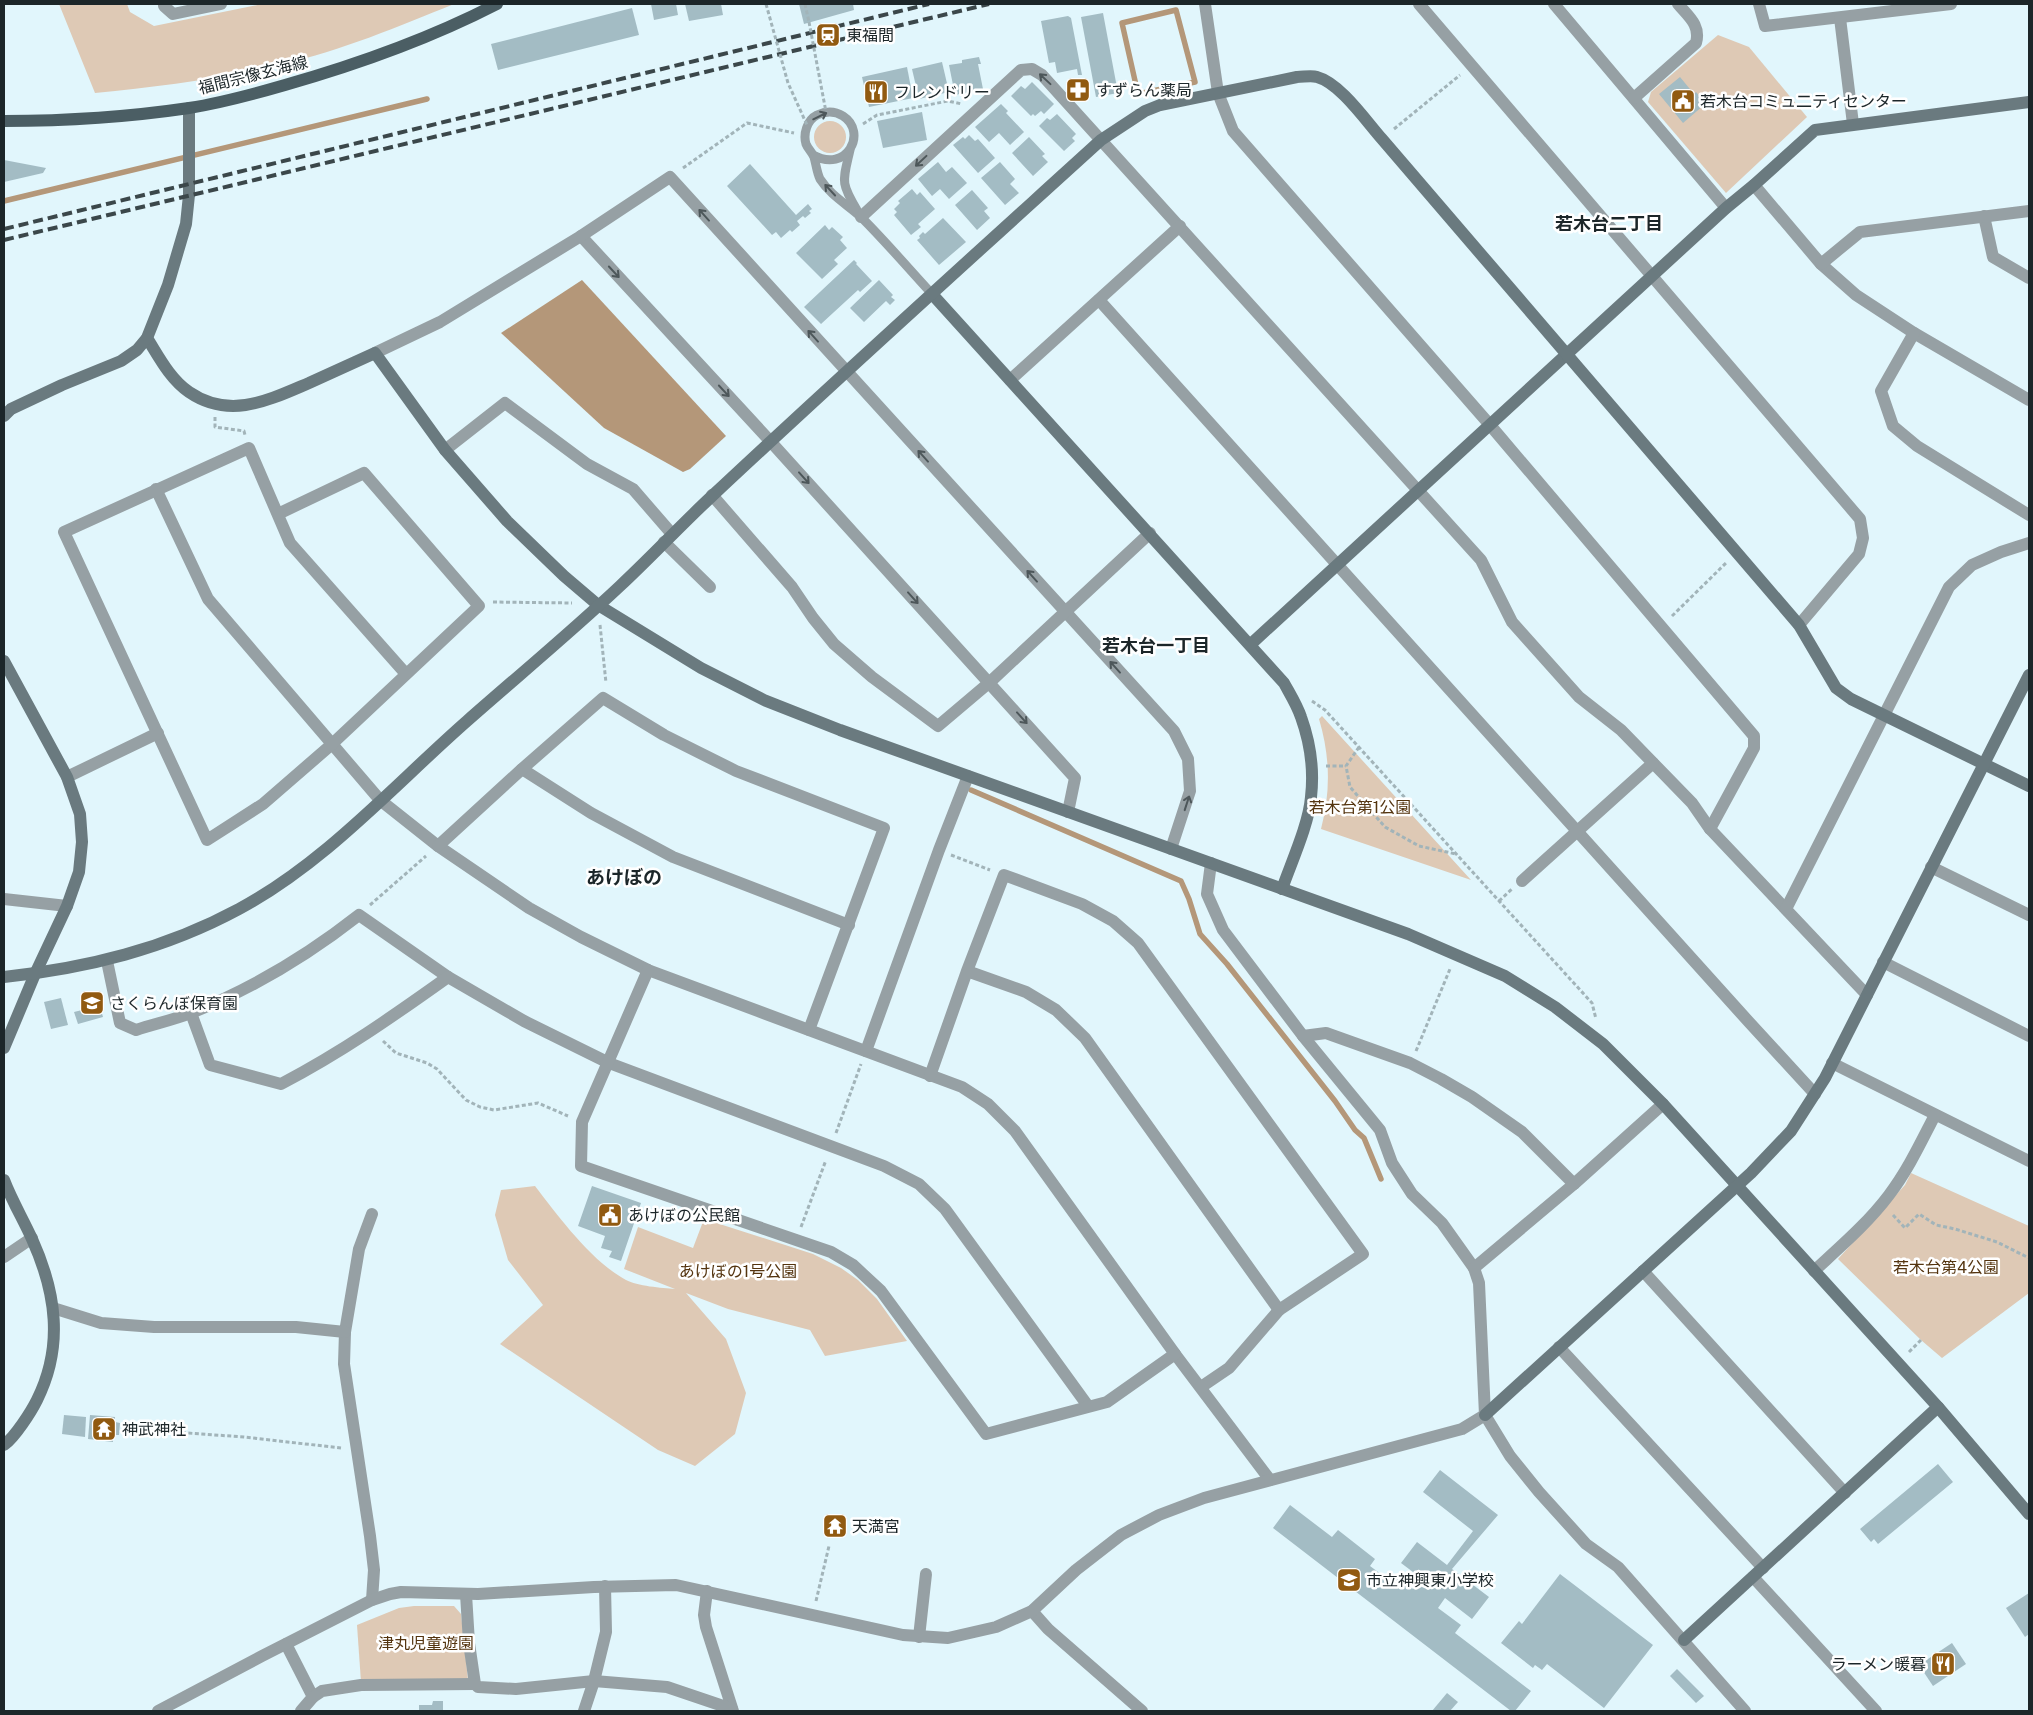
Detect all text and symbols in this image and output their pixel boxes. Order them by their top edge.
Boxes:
station icon: 東福間 [815,22,841,48]
place label: 東福間 [846,26,894,45]
street label: 福間宗像玄海線 [196,52,310,98]
one-way arrow [1038,73,1051,84]
pharmacy icon: すずらん薬局 [1065,77,1091,103]
restaurant icon: フレンドリー [863,79,889,105]
place label: すずらん薬局 [1096,81,1192,100]
place label: フレンドリー [894,83,990,102]
public building icon: 若木台コミュ二ティセンター [1670,88,1696,114]
place label: 若木台コミュ二ティセンター [1700,92,1907,111]
one-way arrow [812,110,827,120]
one-way arrow [914,155,927,167]
one-way arrow [824,184,836,197]
one-way arrow [698,209,710,221]
district label: 若木台二丁目 [1555,213,1663,234]
one-way arrow [608,265,620,278]
one-way arrow [807,329,819,342]
one-way arrow [718,385,730,397]
one-way arrow [917,450,929,463]
one-way arrow [798,471,810,484]
one-way arrow [1026,570,1038,583]
one-way arrow [908,591,919,604]
district label: 若木台一丁目 [1102,635,1210,656]
one-way arrow [1110,660,1121,673]
one-way arrow [1016,711,1028,724]
one-way arrow [1182,795,1192,811]
park label: 若木台第1公園 [1309,798,1411,817]
district label: あけぼの [586,866,662,888]
school or university icon: さくらんぼ保育園 [79,990,105,1016]
place label: さくらんぼ保育園 [110,994,238,1013]
public building icon: あけぼの公民館 [597,1202,623,1228]
place label: あけぼの公民館 [628,1206,740,1225]
park label: 若木台第4公園 [1893,1258,1999,1277]
park label: あけぼの1号公園 [679,1262,797,1281]
temple icon: 神武神社 [91,1416,117,1442]
place label: 神武神社 [122,1420,186,1439]
temple icon: 天満宮 [822,1513,848,1539]
place label: 天満宮 [852,1517,900,1536]
school or university icon: 市立神興東小学校 [1336,1567,1362,1593]
place label: 市立神興東小学校 [1366,1571,1494,1590]
park label: 津丸児童遊園 [378,1634,474,1653]
restaurant icon: ラーメン暖暮 [1930,1651,1956,1677]
place label: ラーメン暖暮 [1831,1655,1926,1674]

